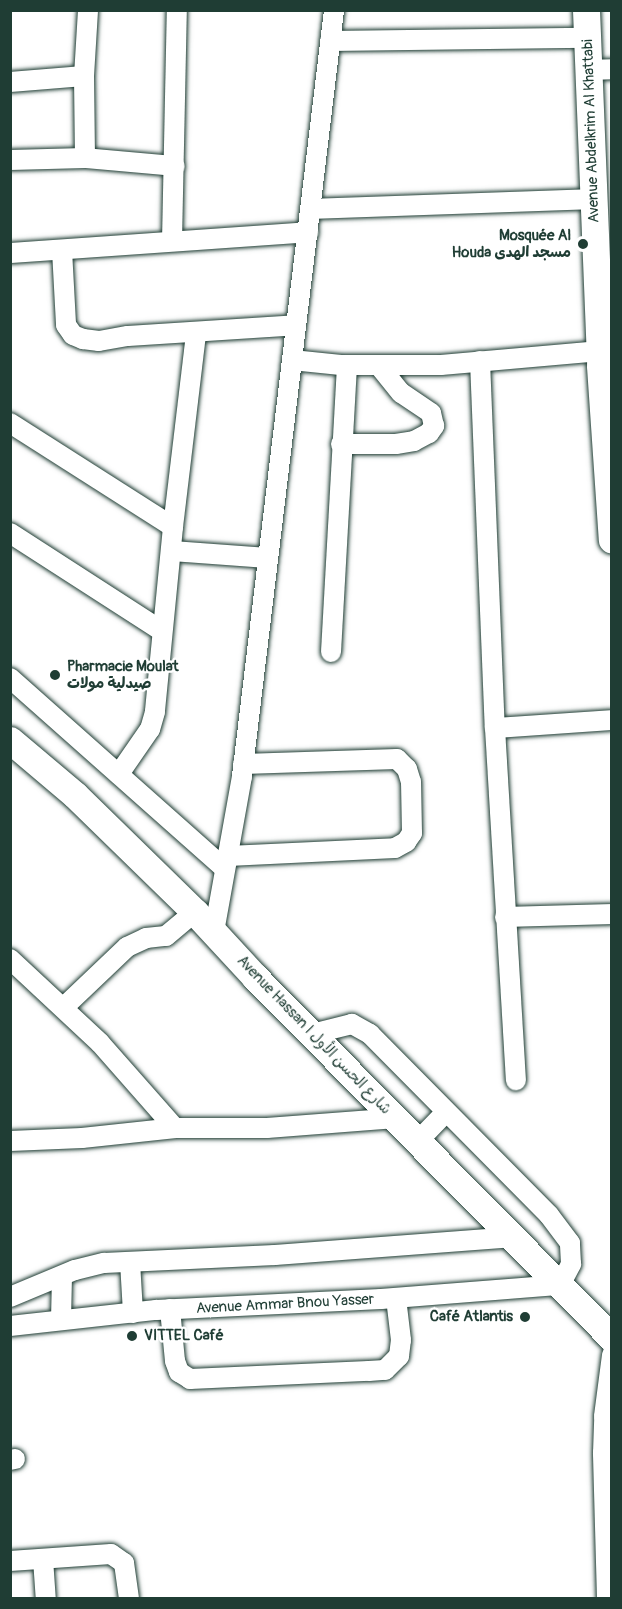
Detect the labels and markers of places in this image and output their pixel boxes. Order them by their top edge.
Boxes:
place label: Mosquée Al Houda مسجد الهدى [452,226,571,261]
marker: Mosquée Al Houda مسجد الهدى [576,237,590,251]
place label: Pharmacie Moulat صيدلية مولات [67,657,178,692]
marker: Pharmacie Moulat صيدلية مولات [48,668,62,682]
place label: Café Atlantis [430,1308,513,1326]
marker: Café Atlantis [518,1310,532,1324]
place label: VITTEL Café [144,1327,224,1345]
marker: VITTEL Café [125,1329,139,1343]

